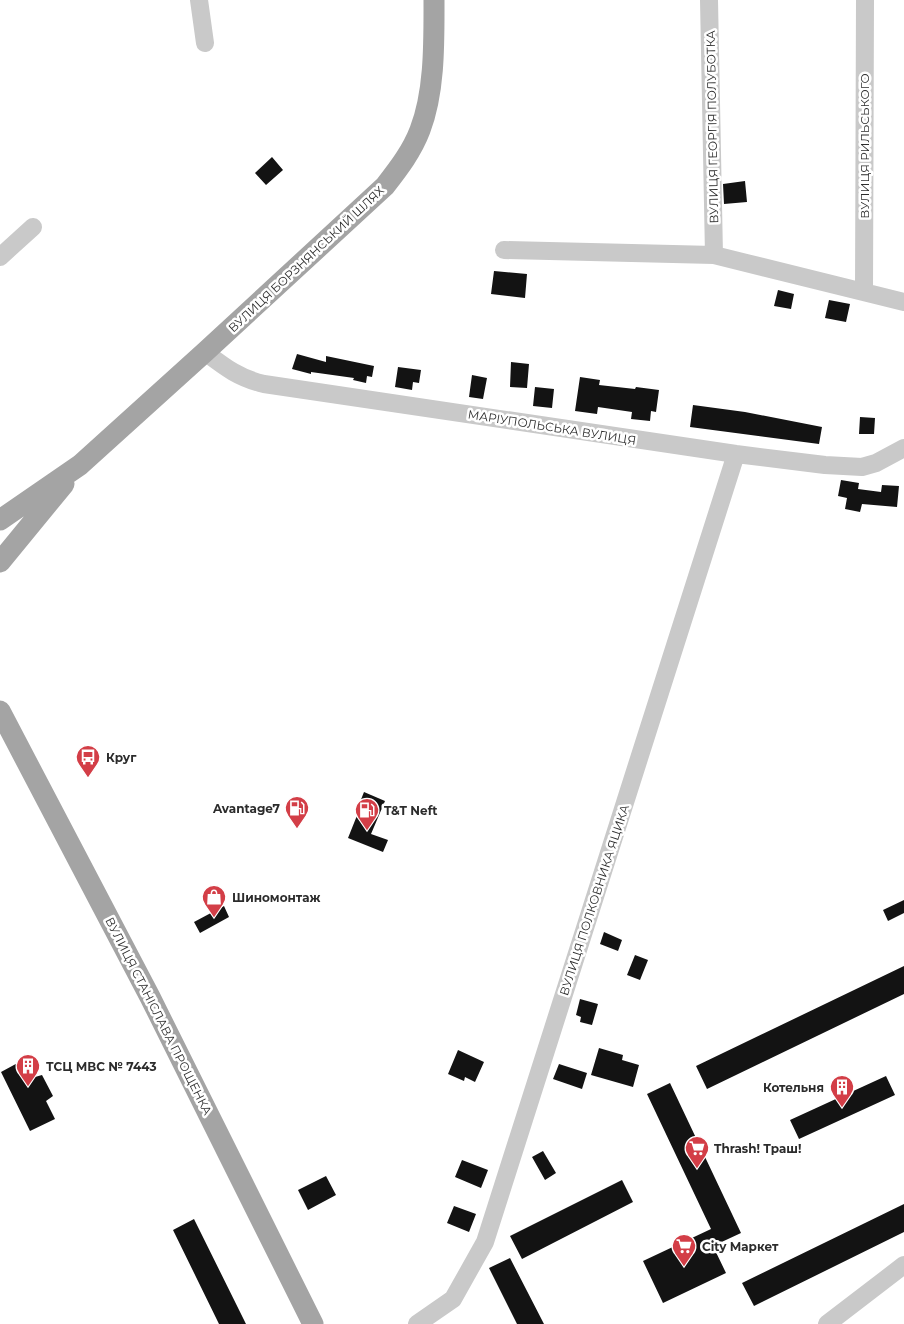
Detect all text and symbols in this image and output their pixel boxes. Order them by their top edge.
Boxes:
street label: ВУЛИЦЯ ГЕОРГІЯ ПОЛУБОТКА [703,30,721,224]
street label: ВУЛИЦЯ РИЛЬСЬКОГО [857,73,872,219]
street label: ВУЛИЦЯ БОРЗНЯНСЬКИЙ ШЛЯХ [225,183,387,335]
street label: МАРІУПОЛЬСЬКА ВУЛИЦЯ [467,406,637,448]
bus stop icon: Круг [75,744,101,778]
place label: Круг [106,750,137,765]
fuel station icon: Avantage7 [284,795,310,829]
fuel station icon: T&T Neft [354,797,380,831]
place label: Avantage7 [212,801,281,816]
place label: T&T Neft [384,803,438,818]
street label: ВУЛИЦЯ ПОЛКОВНИКА ЯЦИКА [556,803,632,997]
shop icon: Шиномонтаж [201,884,227,918]
place label: Шиномонтаж [232,890,320,905]
street label: ВУЛИЦЯ СТАНІСЛАВА ПРОЩЕНКА [102,915,216,1117]
building icon: ТСЦ МВС № 7443 [15,1053,41,1087]
place label: ТСЦ МВС № 7443 [46,1059,157,1074]
building icon: Котельня [829,1074,855,1108]
place label: Котельня [763,1080,824,1095]
supermarket icon: Thrash! Траш! [684,1135,710,1169]
place label: Thrash! Траш! [714,1141,801,1156]
supermarket icon: City Маркет [671,1233,697,1267]
place label: City Маркет [702,1239,779,1254]

